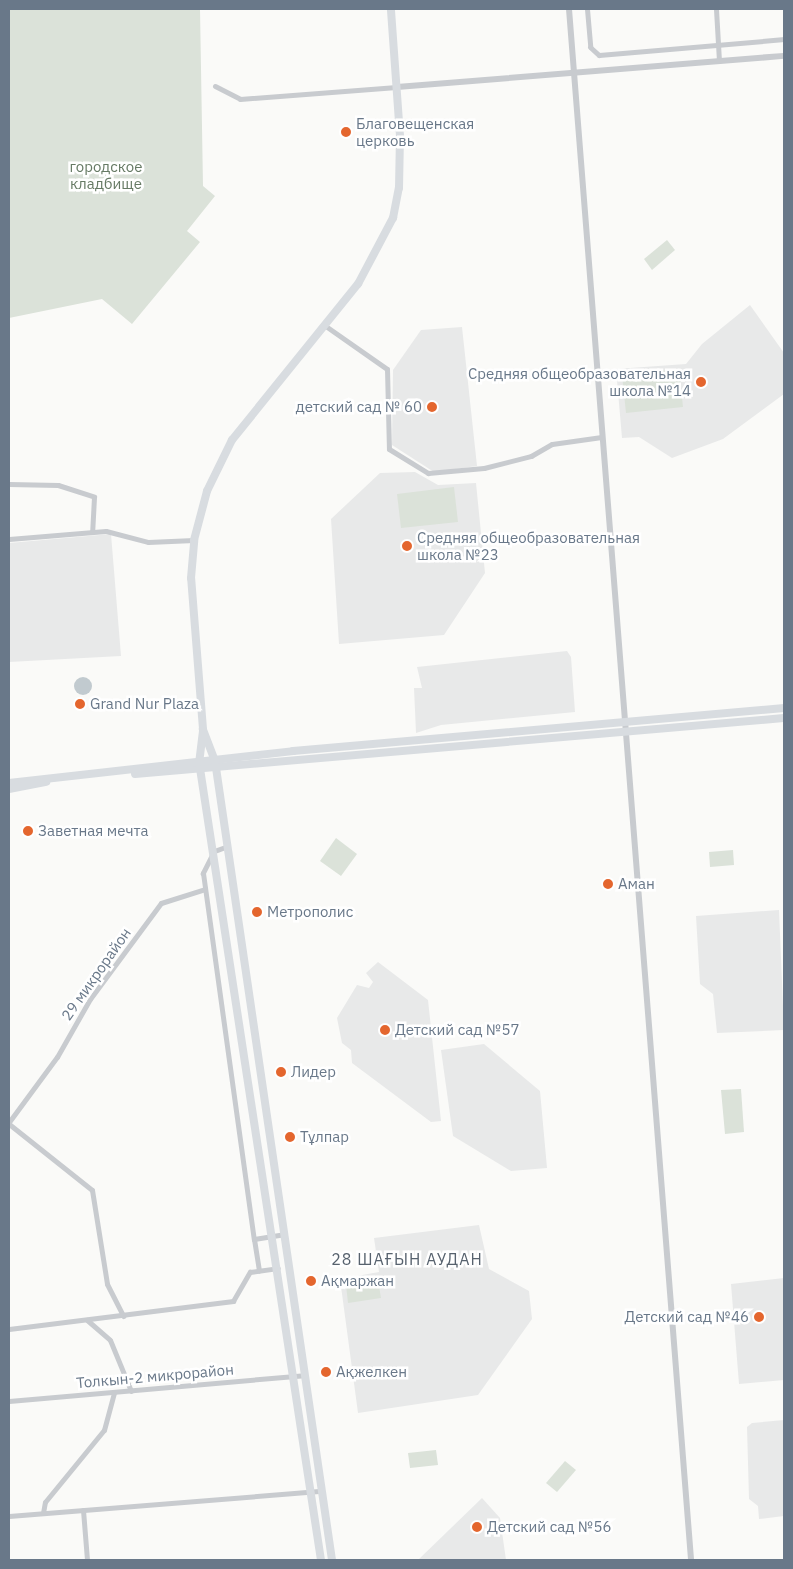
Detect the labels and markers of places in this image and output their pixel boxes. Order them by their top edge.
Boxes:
place label: Благовещенская церковь [356,114,474,149]
marker: Благовещенская церковь [340,126,352,138]
place label: Cредняя общеобразовательная школа №14 [468,364,691,399]
marker: Cредняя общеобразовательная школа №14 [695,376,707,388]
place label: детский сад № 60 [296,398,422,416]
marker: детский сад № 60 [426,401,438,413]
place label: Средняя общеобразовательная школа №23 [417,528,640,563]
marker: Средняя общеобразовательная школа №23 [401,540,413,552]
place label: Grand Nur Plaza [90,695,199,713]
marker: Grand Nur Plaza [74,698,86,710]
place label: Заветная мечта [38,822,148,840]
marker: Заветная мечта [22,825,34,837]
place label: Аман [618,875,655,893]
marker: Аман [602,878,614,890]
place label: Метрополис [267,903,353,921]
marker: Метрополис [251,906,263,918]
place label: Детский сад №57 [395,1021,520,1039]
marker: Детский сад №57 [379,1024,391,1036]
place label: Лидер [291,1063,336,1081]
marker: Лидер [275,1066,287,1078]
place label: Тұлпар [300,1128,349,1146]
marker: Тұлпар [284,1131,296,1143]
place label: Ақмаржан [321,1272,394,1290]
marker: Ақмаржан [305,1275,317,1287]
place label: Детский сад №46 [624,1308,749,1326]
marker: Детский сад №46 [753,1311,765,1323]
place label: Ақжелкен [336,1363,407,1381]
marker: Ақжелкен [320,1366,332,1378]
place label: Детский сад №56 [487,1518,612,1536]
marker: Детский сад №56 [471,1521,483,1533]

